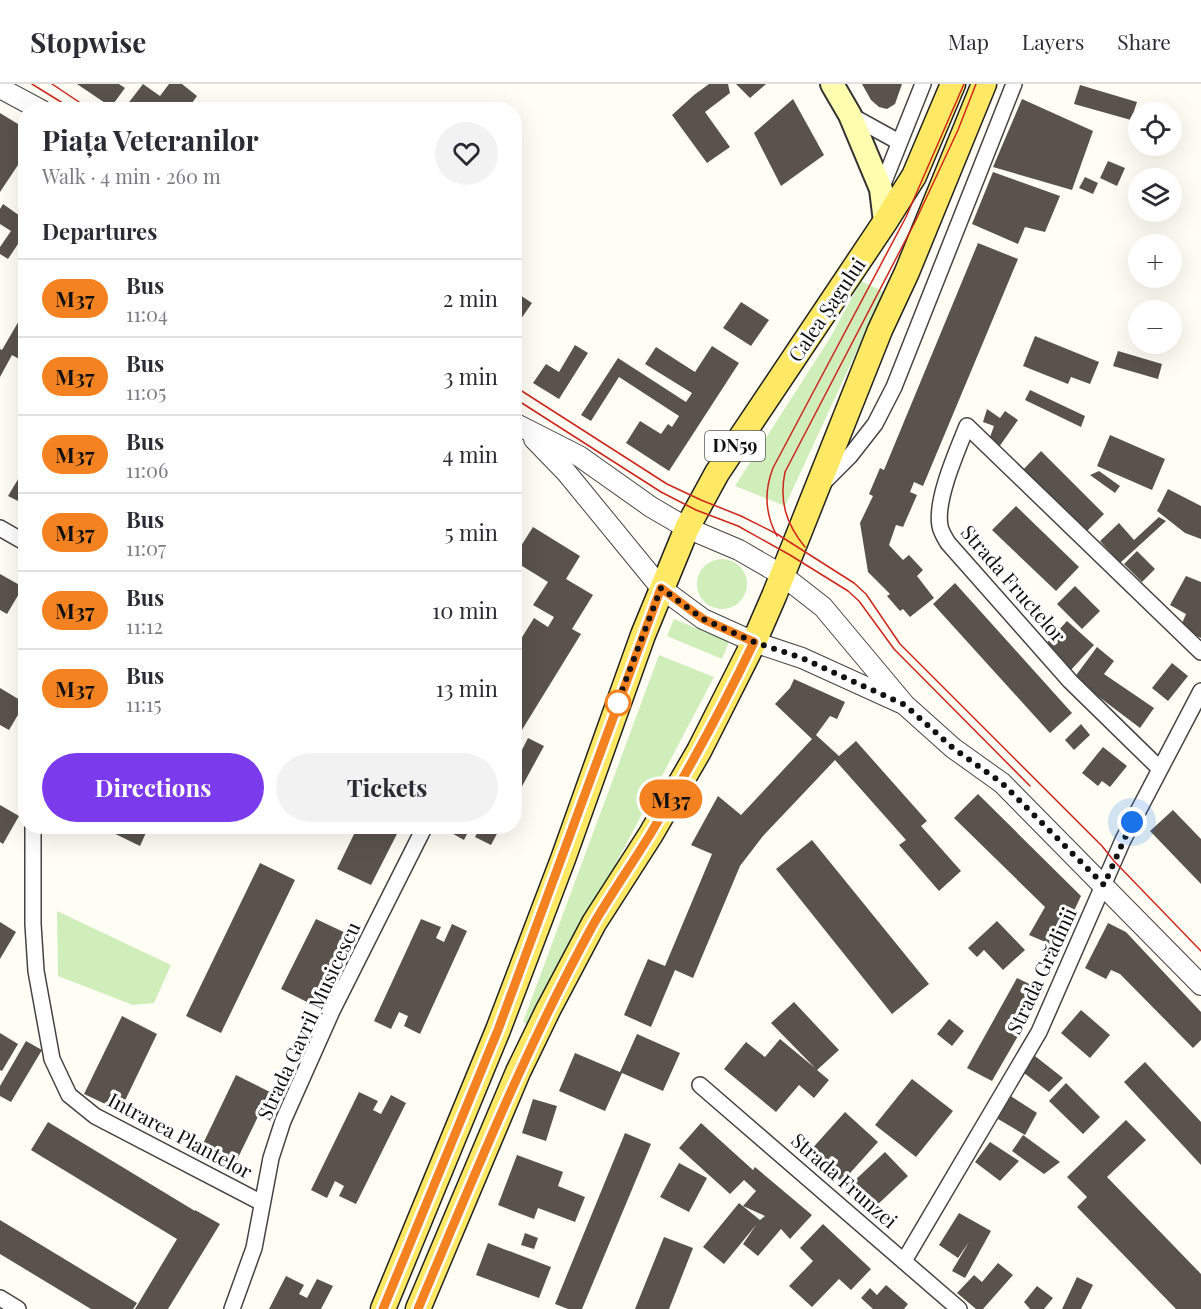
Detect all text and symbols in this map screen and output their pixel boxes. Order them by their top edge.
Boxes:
text: Stopwise [30,23,146,60]
text: Map [948,27,989,55]
text: Layers [1022,27,1084,55]
text: Share [1117,27,1171,55]
map controls [1128,102,1182,354]
button: locate [1128,102,1182,156]
text: Piața Veteranilor [42,121,259,158]
button: heart [435,122,498,185]
text: Walk · 4 min · 260 m [42,162,221,189]
button: layers [1128,168,1182,222]
text: Departures [42,216,157,246]
button: + [1128,234,1182,288]
street label: Calea Șagului [781,252,871,367]
text: Bus [126,270,164,300]
text: 2 min [443,283,498,313]
text: M37 [55,284,95,312]
text: 11:04 [126,300,168,327]
button: − [1128,300,1182,354]
text: Bus [126,348,164,378]
text: 3 min [443,361,498,391]
text: M37 [55,362,95,390]
text: 11:05 [126,378,166,405]
text: Bus [126,426,164,456]
road number: DN59 [705,431,765,461]
text: 4 min [443,439,498,469]
text: M37 [55,440,95,468]
text: 11:06 [126,456,168,483]
text: Bus [126,504,164,534]
text: 5 min [445,517,498,547]
text: M37 [55,518,95,546]
street label: Strada Fructelor [956,519,1073,648]
text: 11:07 [126,534,166,561]
text: Bus [126,582,164,612]
text: 10 min [432,595,498,625]
text: M37 [55,596,95,624]
text: 11:12 [126,612,163,639]
text: Bus [126,660,164,690]
text: 13 min [436,673,498,703]
text: M37 [55,674,95,702]
text: 11:15 [126,690,162,717]
unlabelled marker [605,690,631,716]
button: Directions [42,753,264,822]
button: Tickets [276,753,498,822]
line badge: M37 [636,780,706,818]
text: M37 [651,785,691,813]
your location [1117,807,1147,837]
street label: Strada Grădinii [999,902,1082,1038]
street label: Strada Gavril Musicescu [250,917,366,1124]
street label: Intrarea Plantelor [104,1085,258,1184]
street label: Strada Frunzei [786,1126,904,1234]

